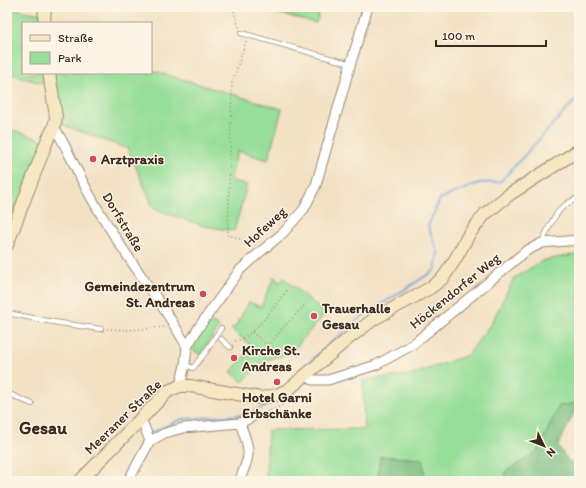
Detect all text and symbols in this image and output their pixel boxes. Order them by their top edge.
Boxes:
legend [22,22,152,74]
scale bar [436,22,546,48]
text: 100 m [442,29,475,43]
text: Straße [58,31,93,45]
text: Park [58,51,82,65]
place label: Arztpraxis [100,151,164,168]
marker: Arztpraxis [88,154,98,164]
street label: Dorfstraße [99,189,147,255]
street label: Hofeweg [240,202,290,251]
street label: Höckendorfer Weg [406,249,504,333]
place label: Gemeindezentrum St. Andreas [85,278,196,311]
marker: Gemeindezentrum St. Andreas [198,289,208,299]
place label: Trauerhalle Gesau [321,300,391,333]
marker: Trauerhalle Gesau [309,311,319,321]
place label: Kirche St. Andreas [241,342,300,375]
marker: Kirche St. Andreas [229,353,239,363]
street label: Meeraner Straße [81,376,165,458]
marker: Hotel Garni Erbschänke [272,377,282,387]
place label: Hotel Garni Erbschänke [242,389,312,422]
district label: Gesau [19,417,68,439]
north arrow [524,426,564,466]
text: N [544,445,558,460]

